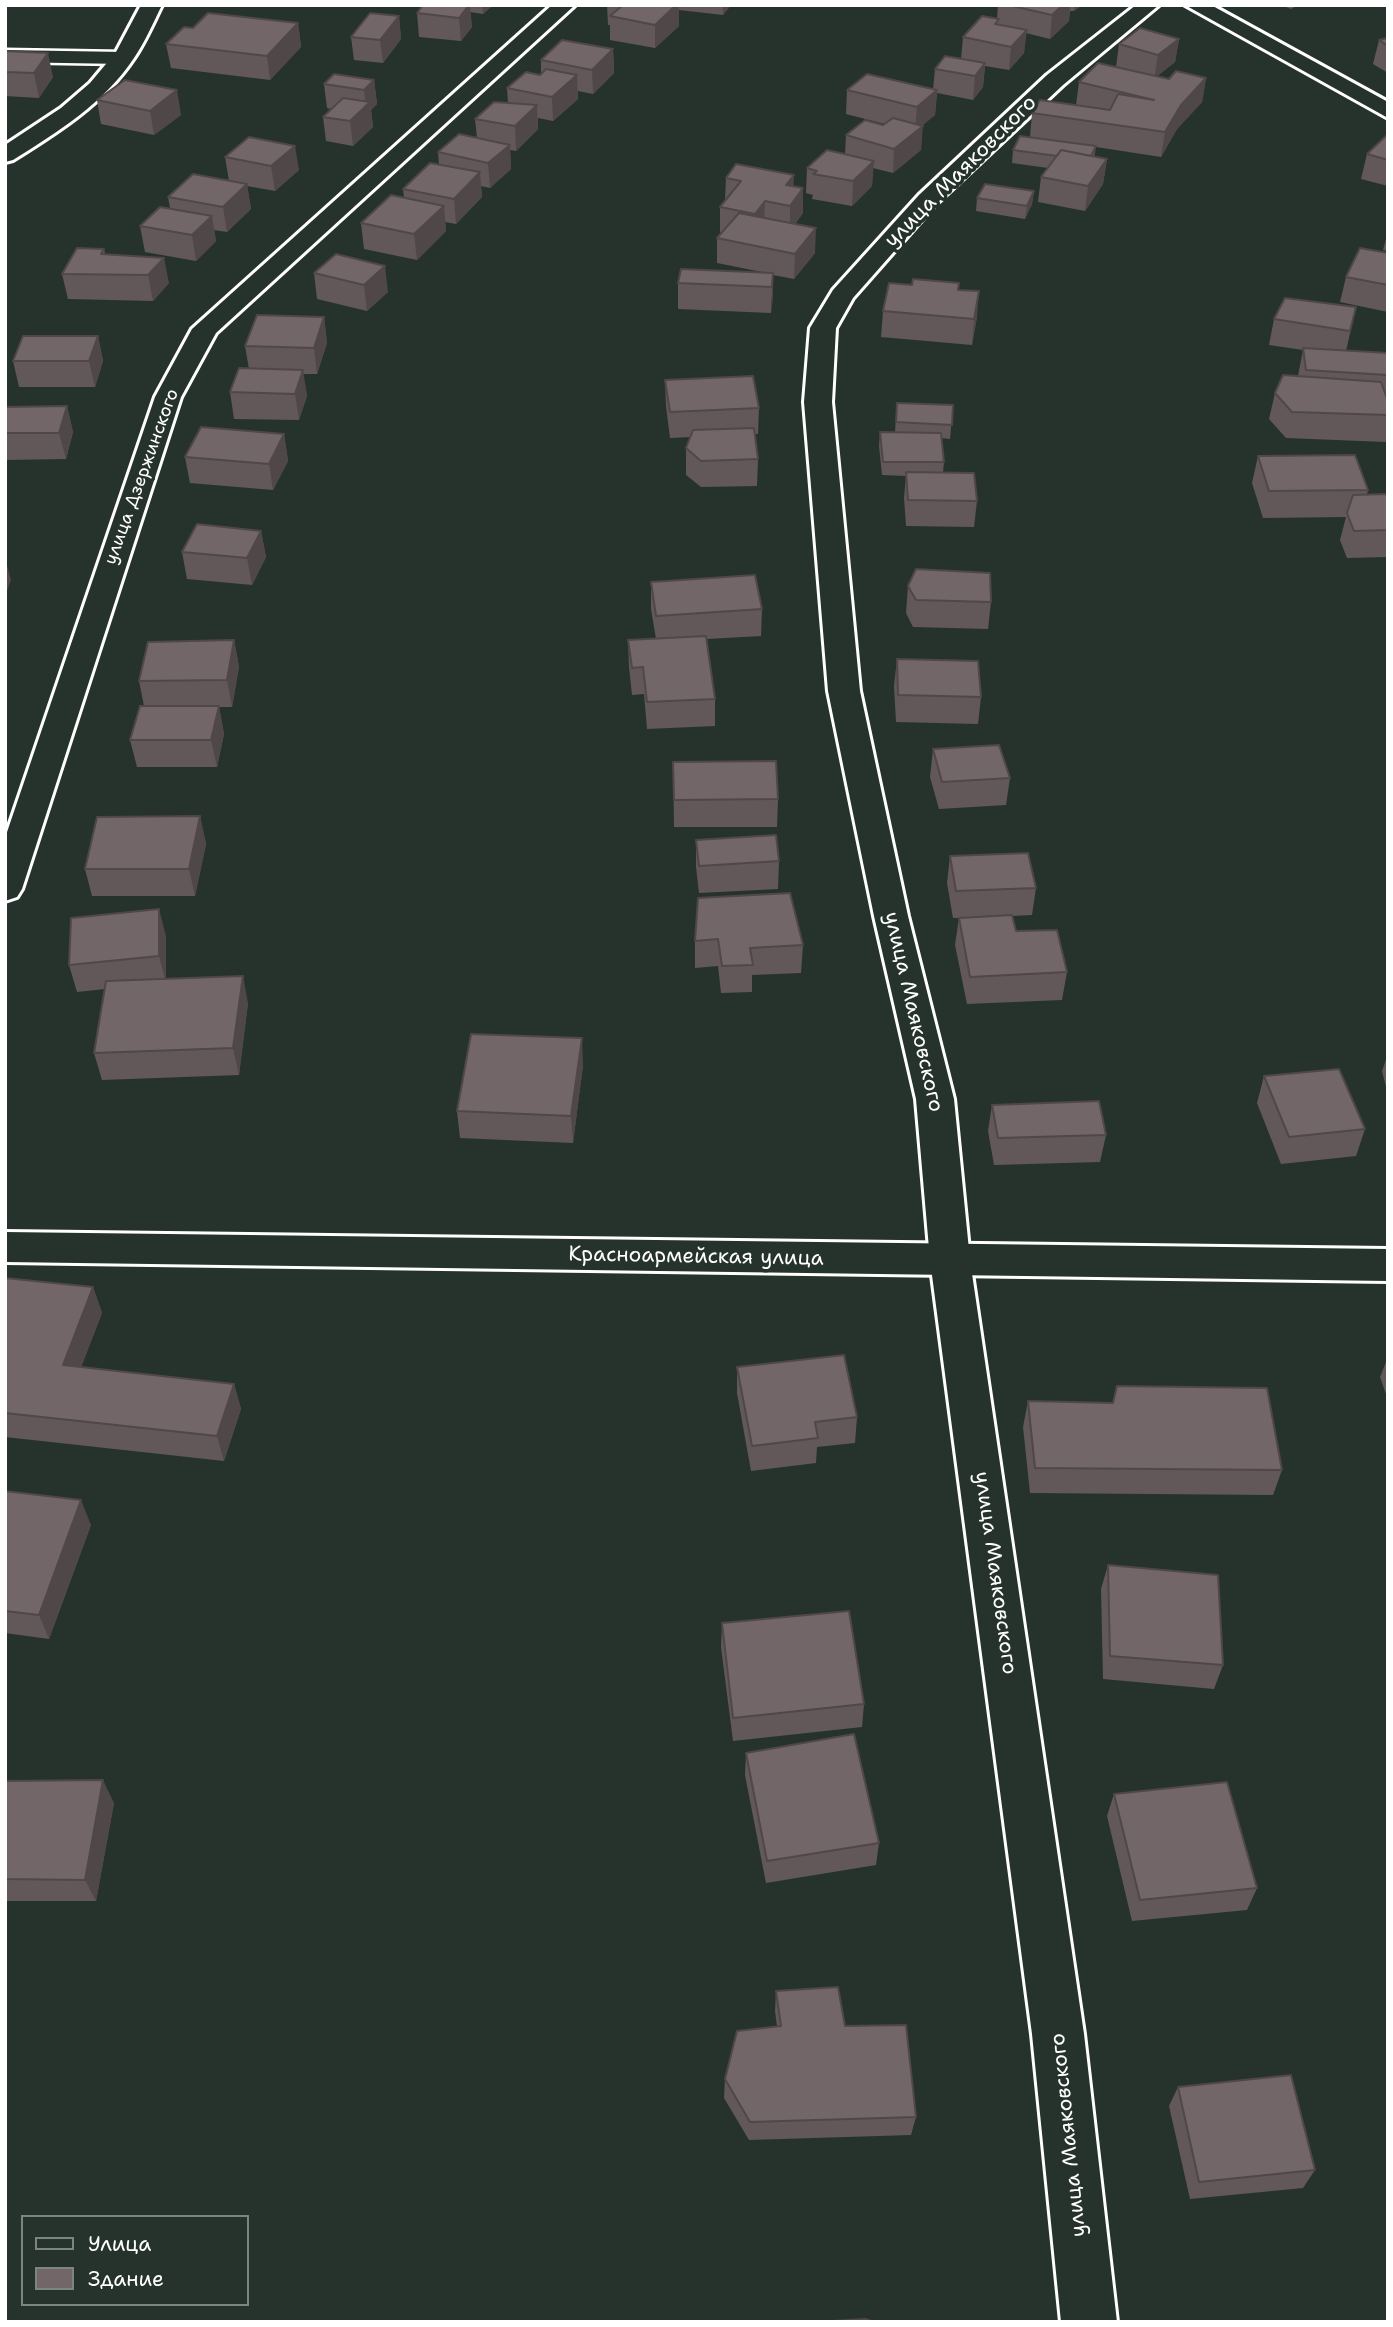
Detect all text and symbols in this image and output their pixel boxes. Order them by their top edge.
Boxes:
street label: улица Маяковского [880,91,1042,253]
street label: улица Дзержинского [100,386,184,568]
street label: улица Маяковского [878,909,948,1115]
street label: Красноармейская улица [568,1242,824,1272]
street label: улица Маяковского [968,1470,1022,1676]
street label: улица Маяковского [1046,2032,1092,2238]
legend [21,2215,248,2306]
text: Улица [88,2230,151,2258]
text: Здание [88,2265,164,2293]

